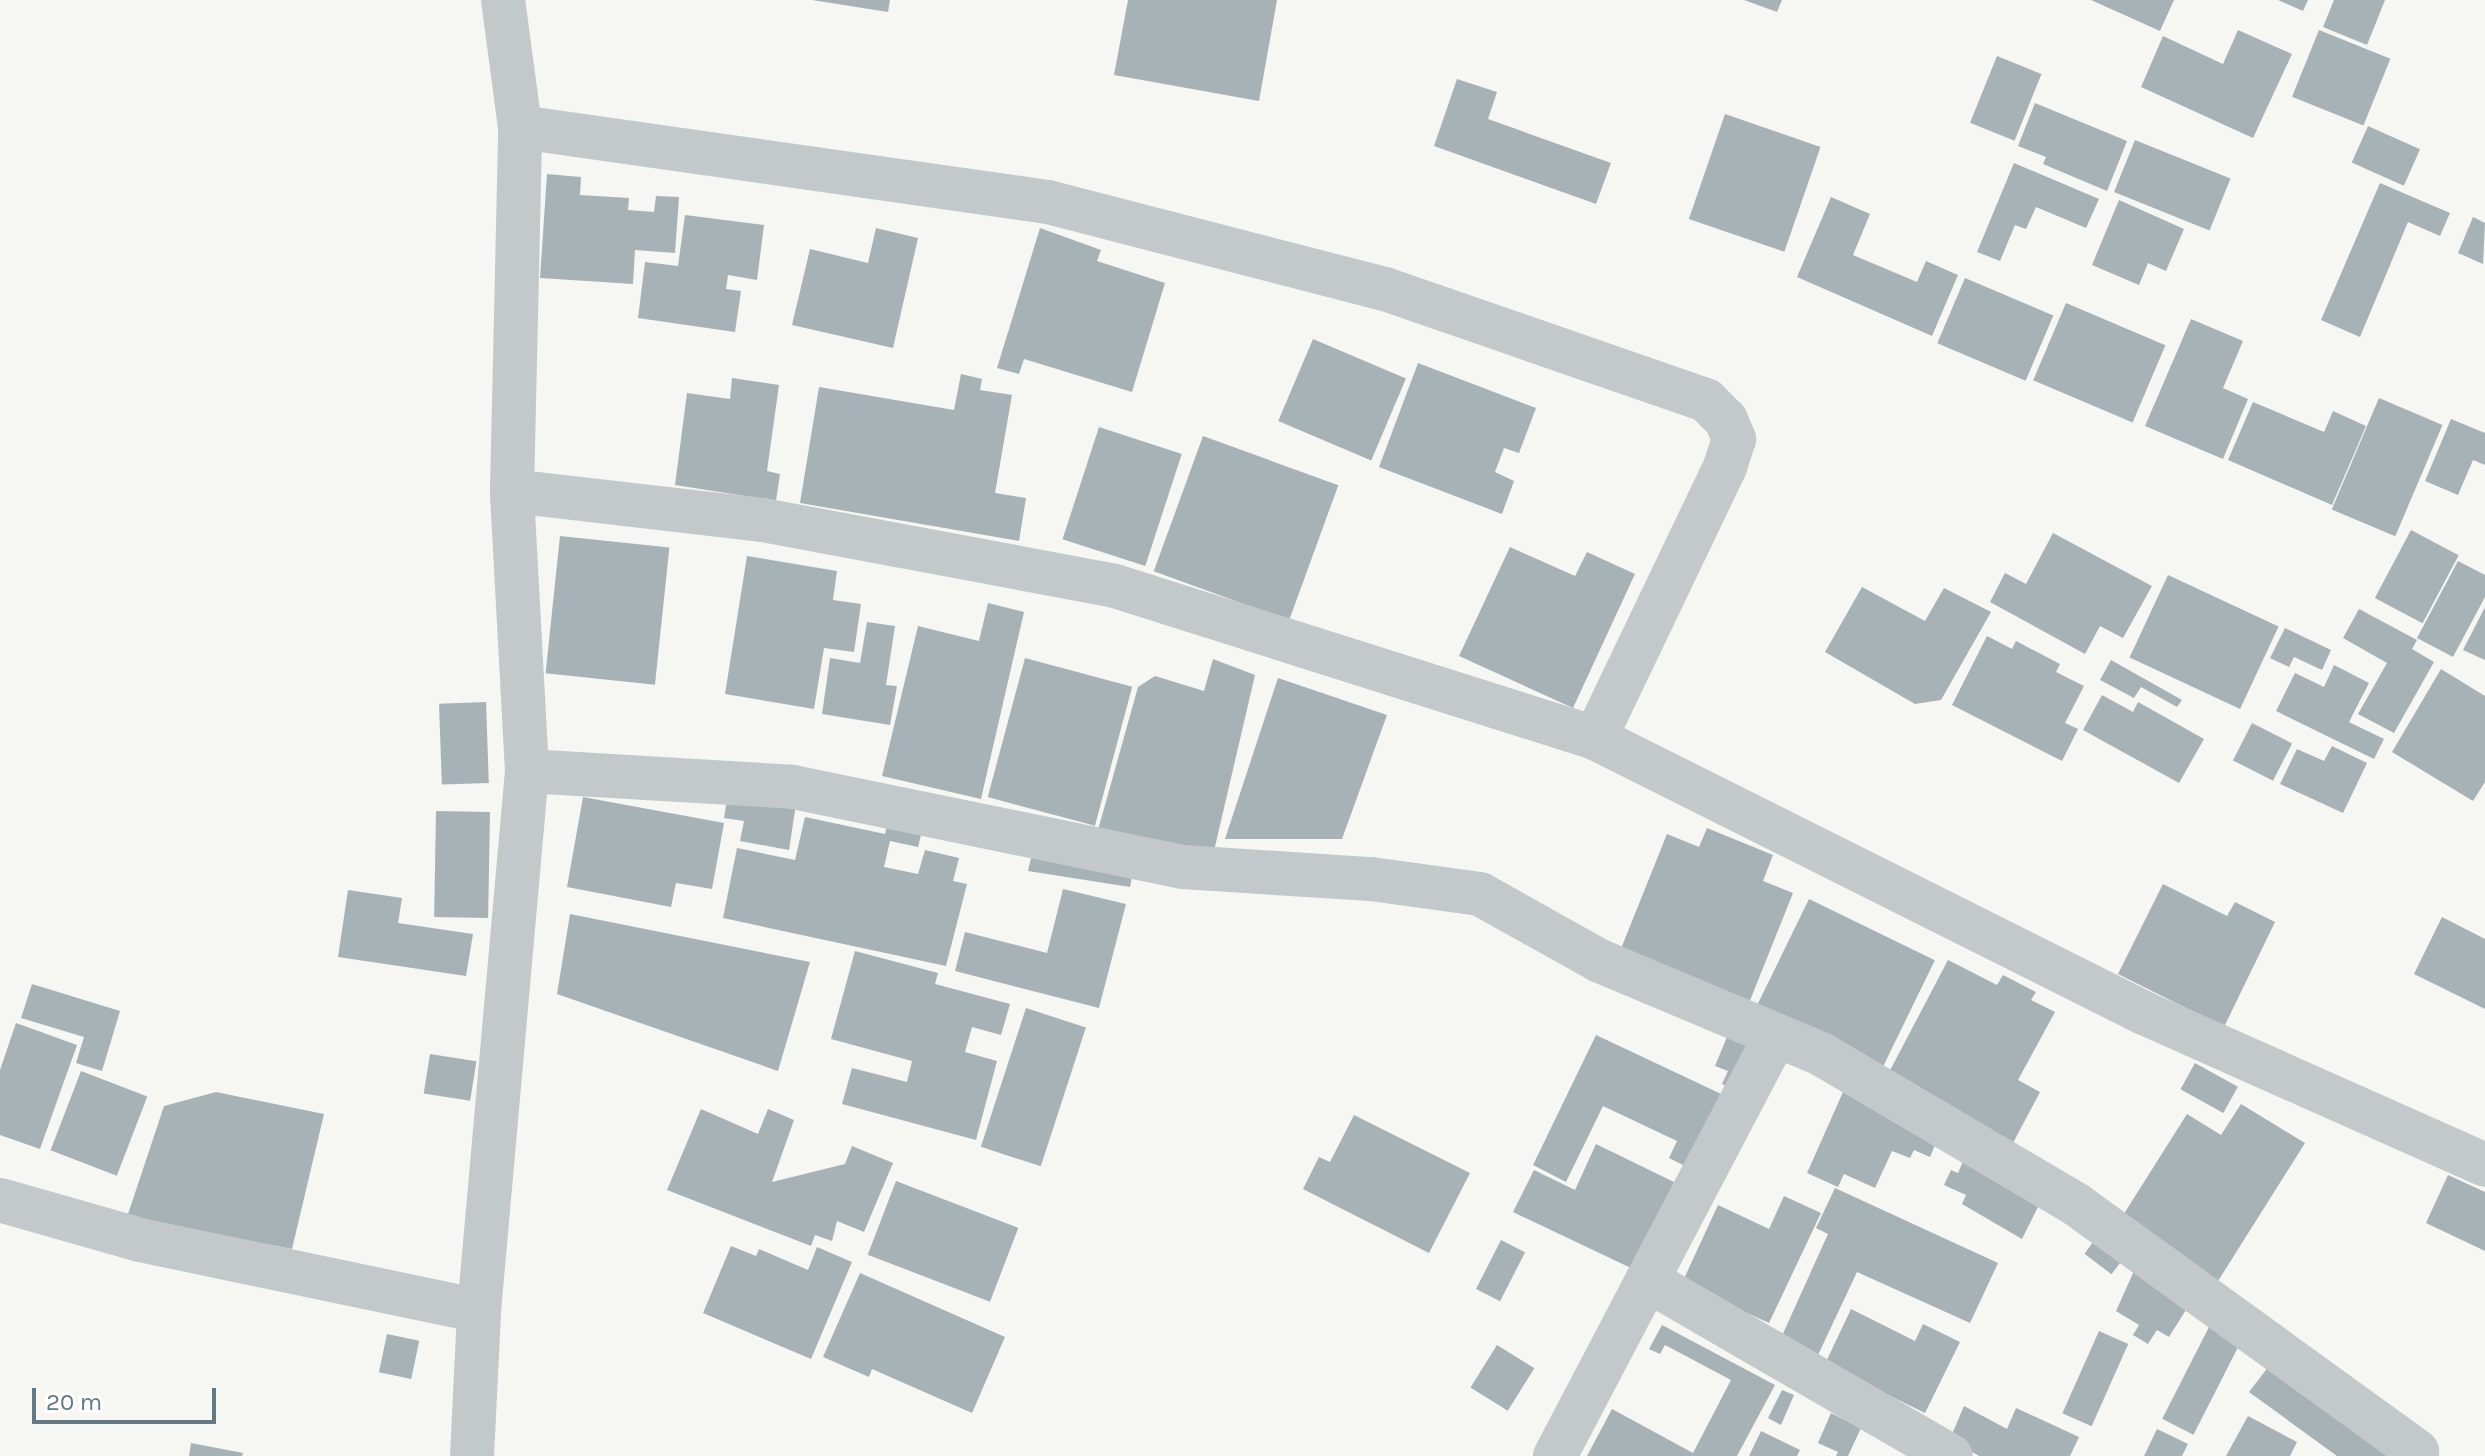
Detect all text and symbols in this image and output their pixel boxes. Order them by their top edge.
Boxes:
scale bar [36,1372,220,1422]
text: 20 m [46,1388,102,1416]

